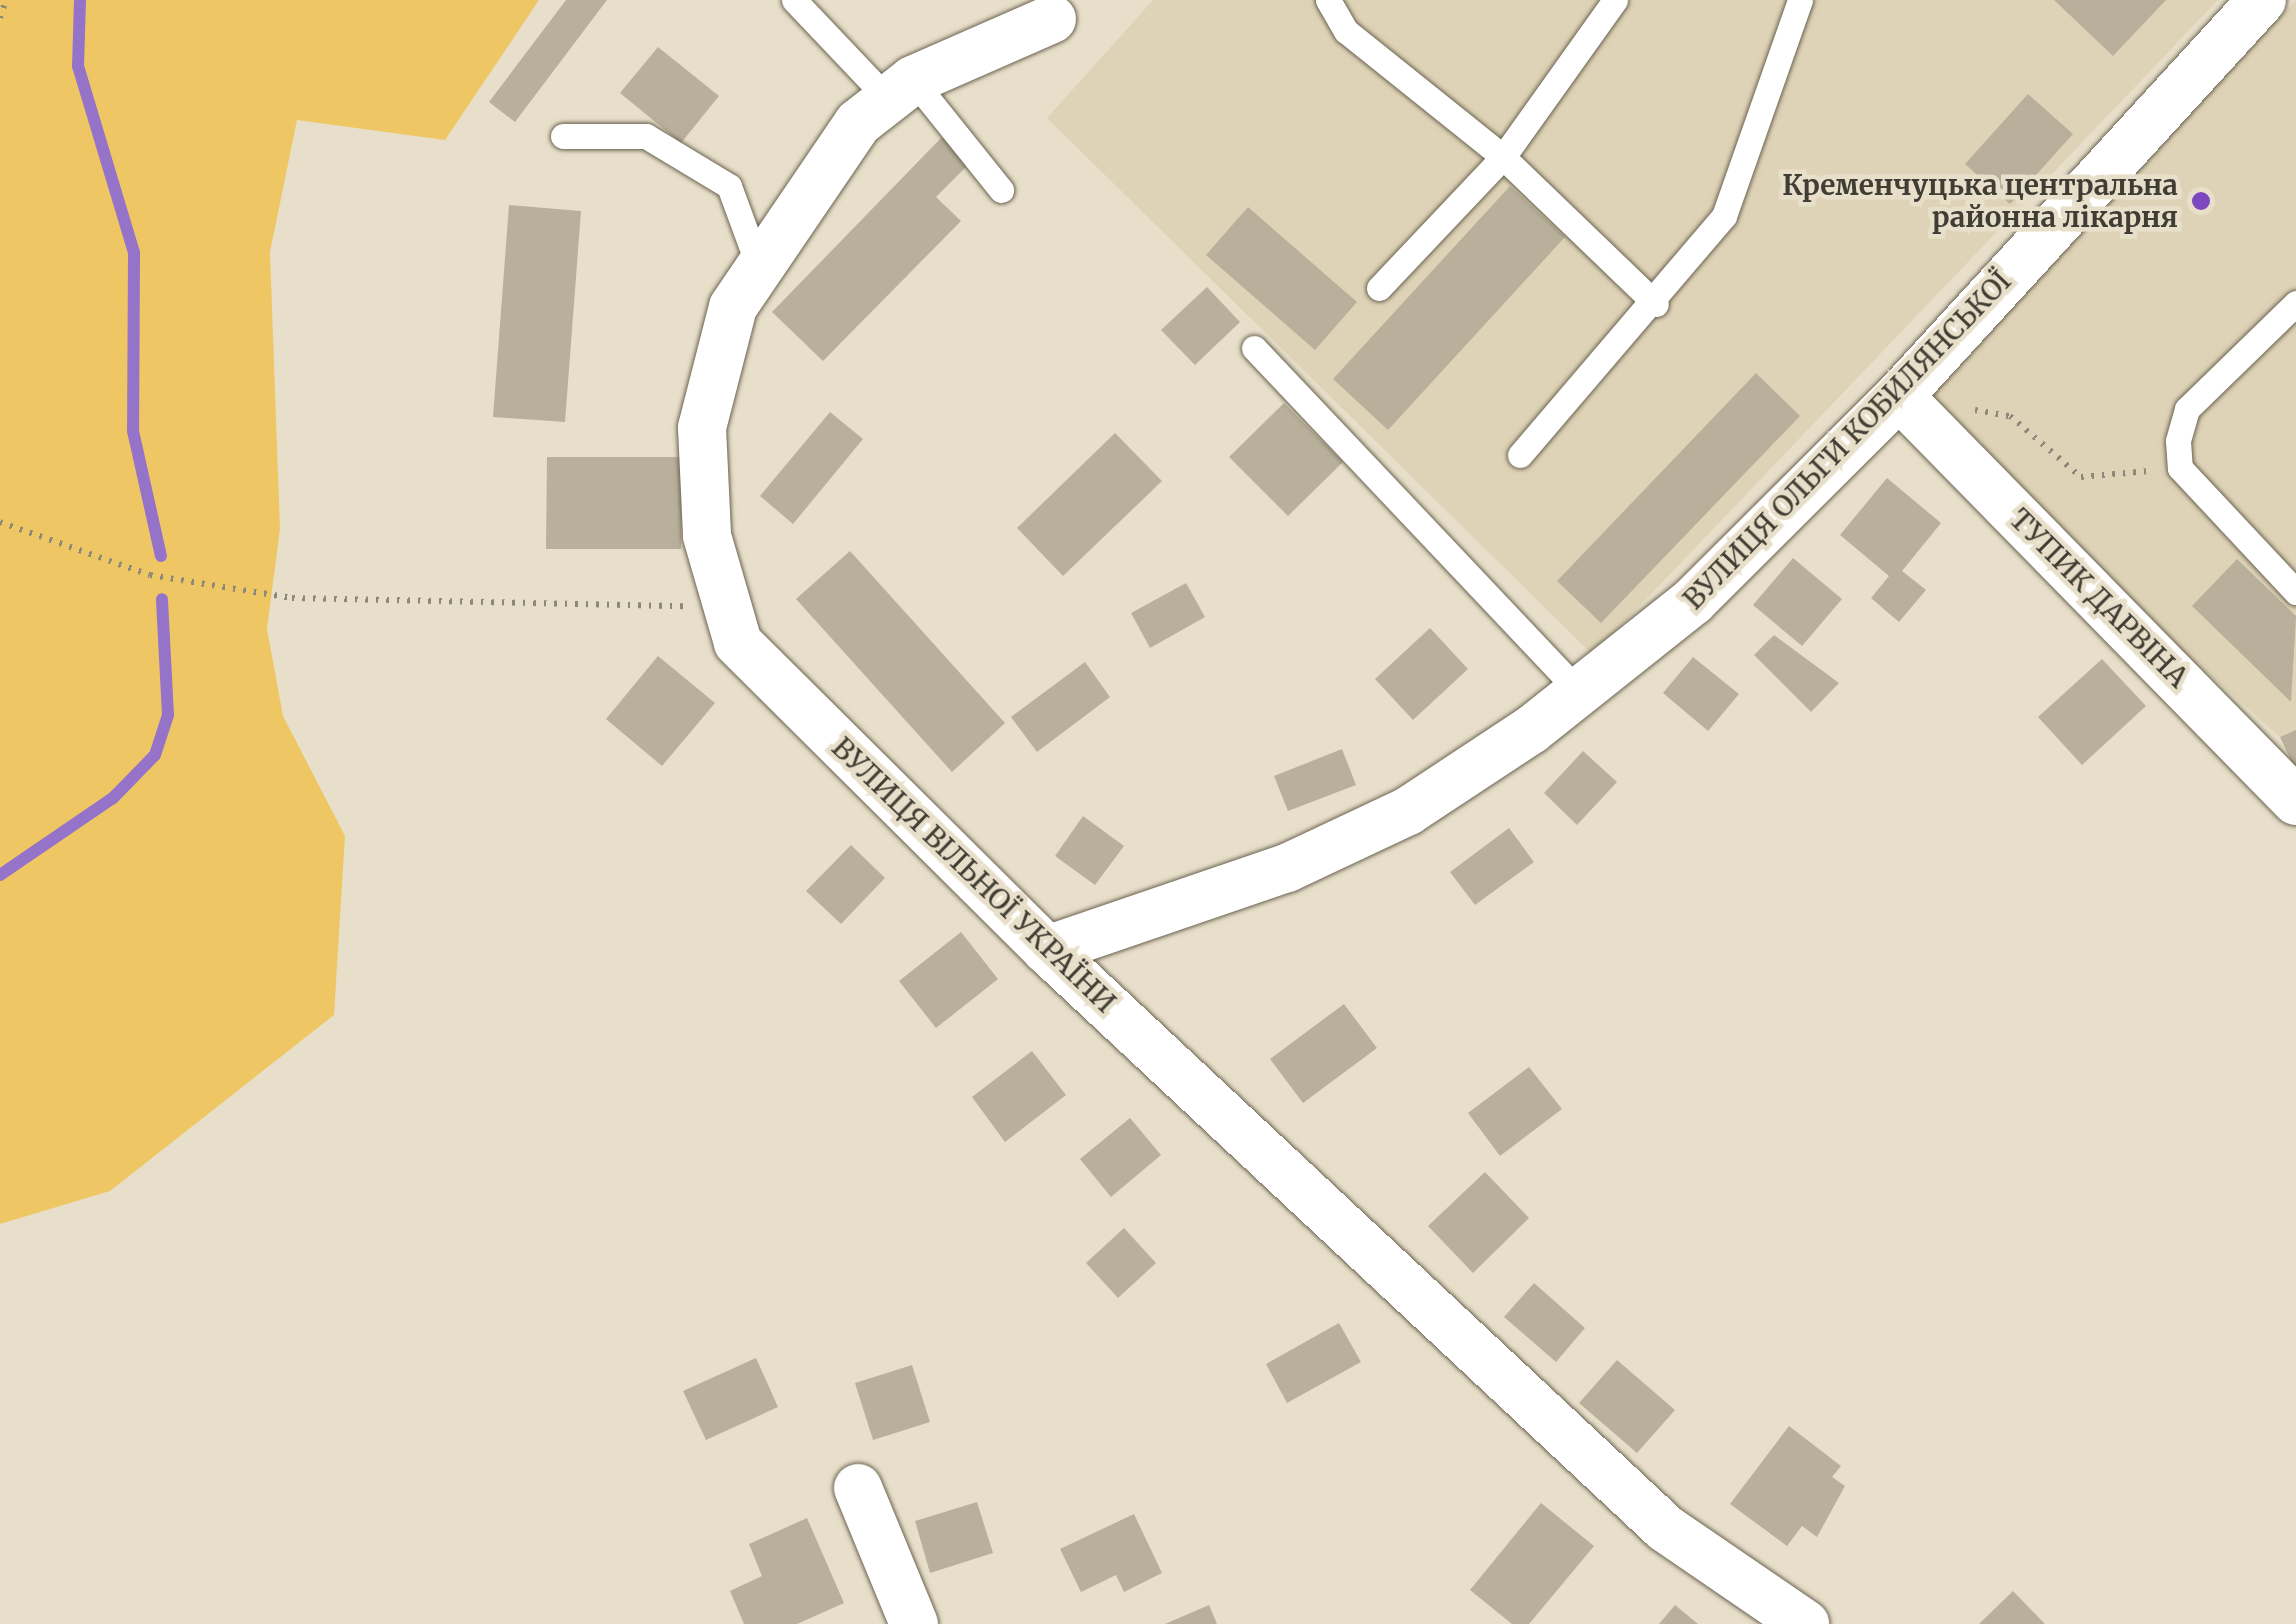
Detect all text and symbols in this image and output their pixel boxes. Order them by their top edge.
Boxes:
place label: Кременчуцька центральна районна лікарня [1782,168,2178,234]
marker: Кременчуцька центральна районна лікарня [2188,188,2214,214]
street label: ВУЛИЦЯ ОЛЬГИ КОБИЛЯНСЬКОЇ [1676,264,2018,616]
street label: ТУПИК ДАРВІНА [2003,502,2195,694]
street label: ВУЛИЦЯ ВІЛЬНОЇ УКРАЇНИ [825,731,1123,1019]

